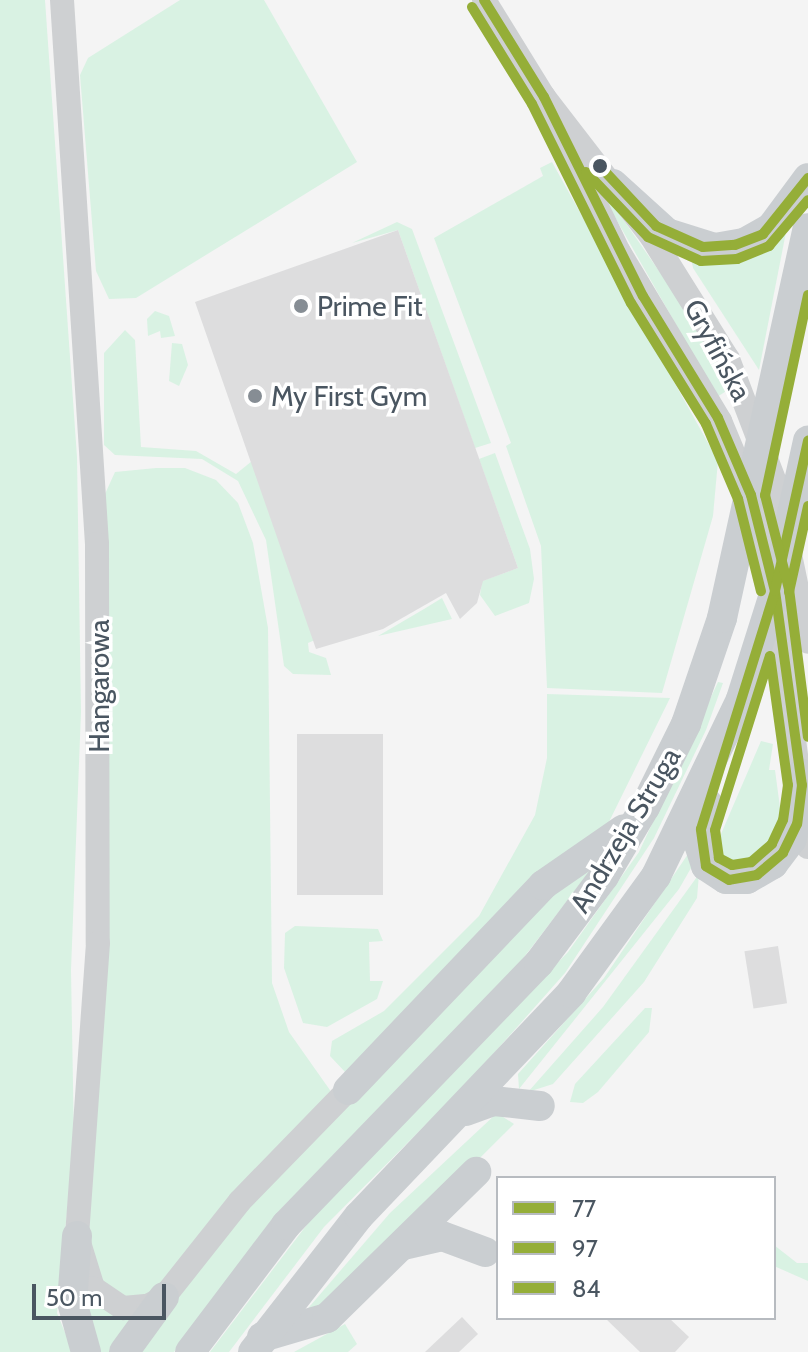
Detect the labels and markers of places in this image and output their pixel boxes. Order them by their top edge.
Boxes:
unlabelled marker [592,158,608,174]
place label: Prime Fit [317,289,423,323]
marker: Prime Fit [292,297,310,315]
place label: My First Gym [271,379,427,413]
marker: My First Gym [246,387,264,405]

